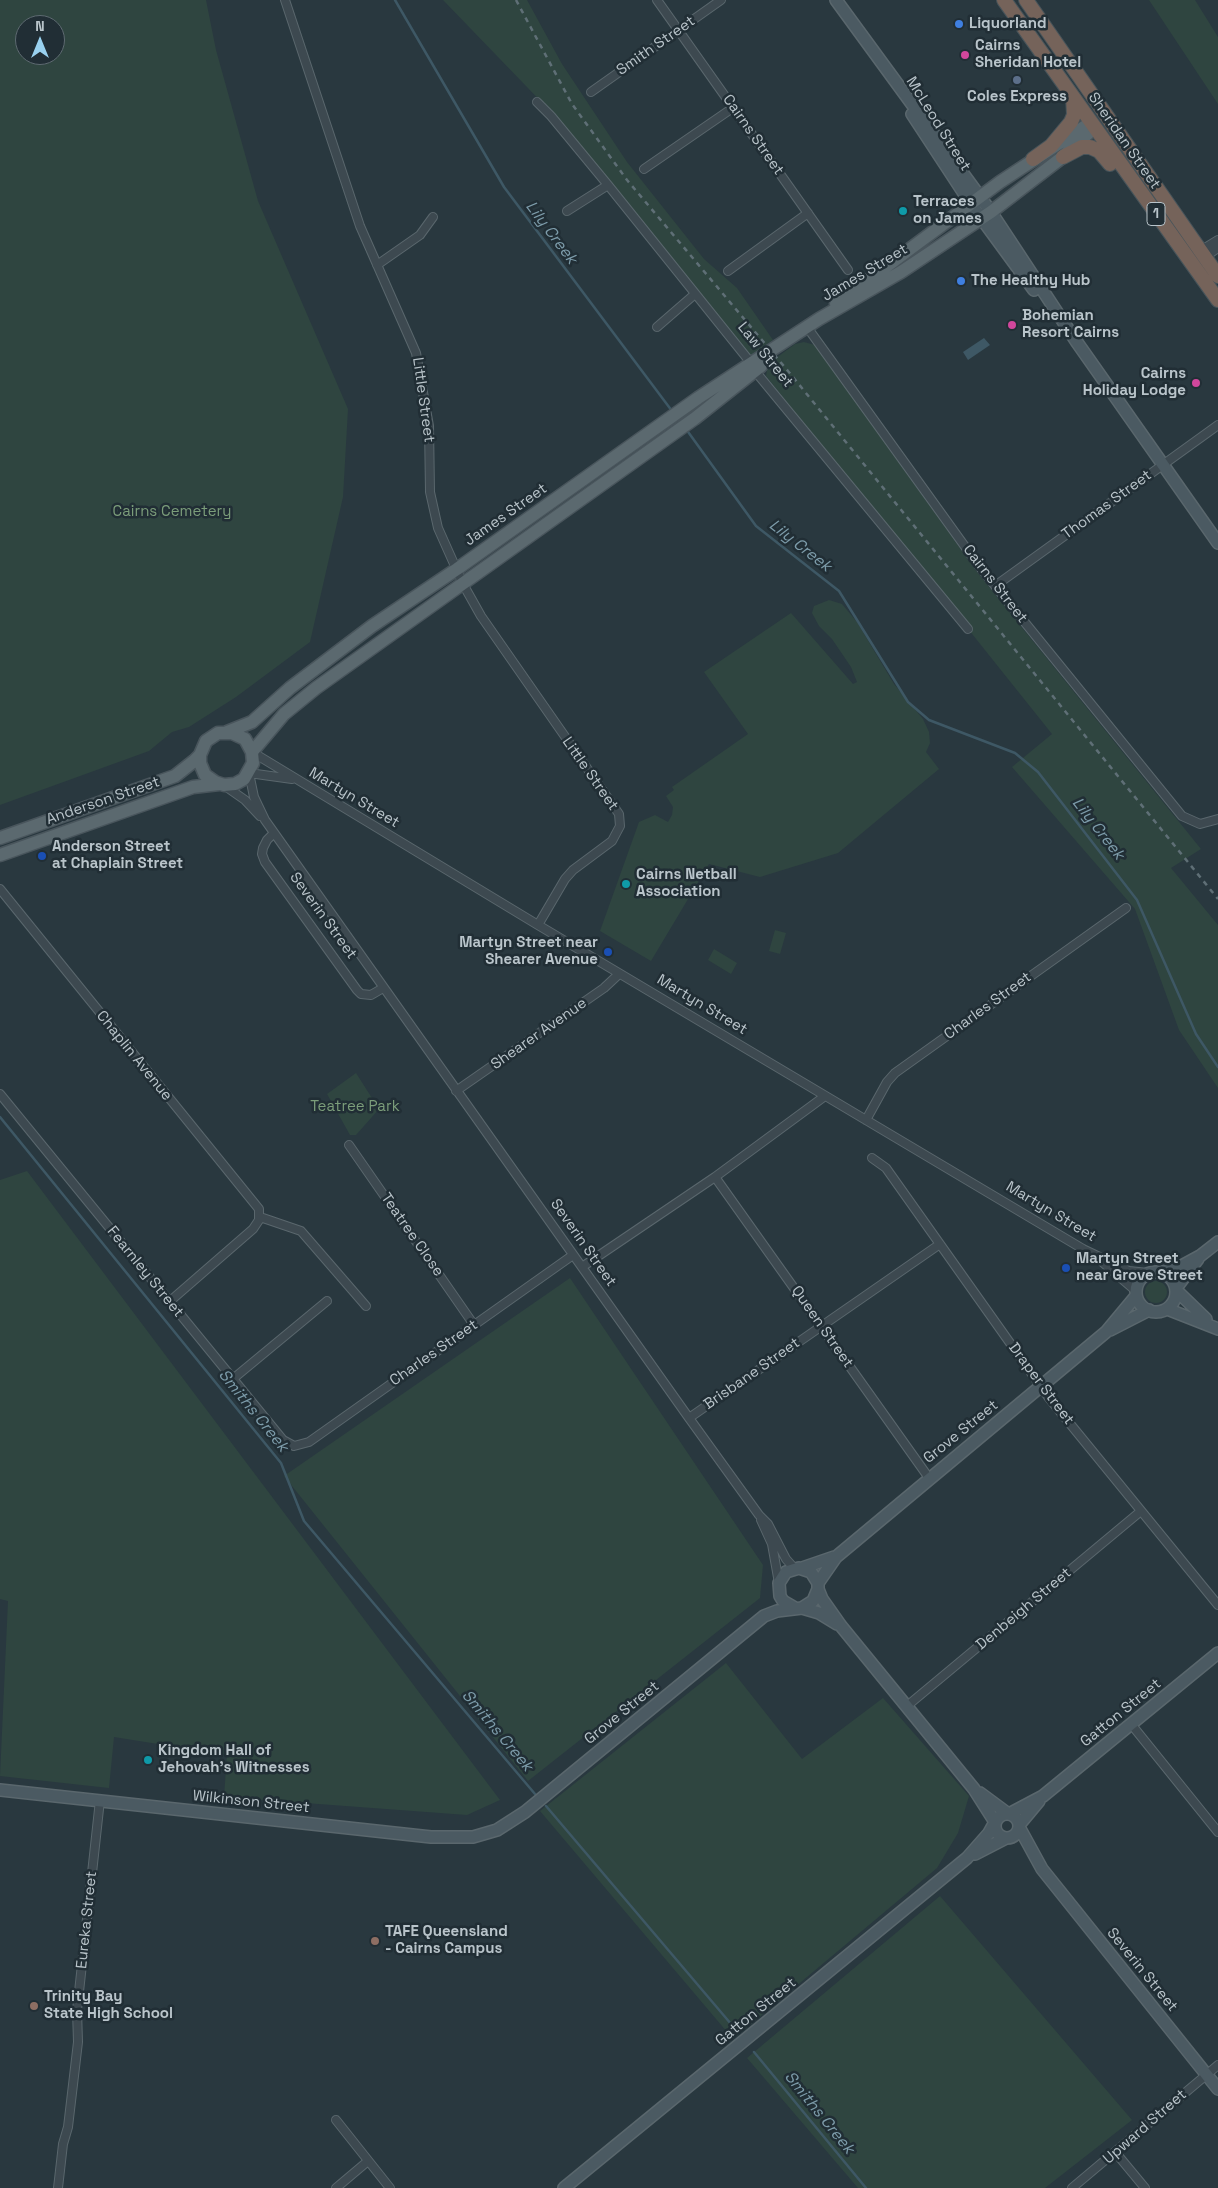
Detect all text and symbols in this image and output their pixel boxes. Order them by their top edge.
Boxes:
street label: Smith Street [613,12,699,80]
north arrow [15,15,65,65]
place label: Liquorland [969,15,1047,33]
text: N [35,17,45,35]
marker: Liquorland [953,18,965,30]
place label: Cairns Sheridan Hotel [975,37,1081,72]
marker: Cairns Sheridan Hotel [959,49,971,61]
street label: McLeod Street [902,74,974,174]
marker: Coles Express [1011,74,1023,86]
place label: Coles Express [967,88,1067,106]
street label: Sheridan Street [1084,89,1164,193]
street label: Cairns Street [719,91,787,179]
place label: Terraces on James [913,193,982,228]
water label: Lily Creek [521,198,581,268]
road number: 1 [1147,202,1165,225]
marker: Terraces on James [897,205,909,217]
street label: James Street [819,240,911,306]
place label: The Healthy Hub [971,272,1090,290]
marker: The Healthy Hub [955,275,967,287]
place label: Bohemian Resort Cairns [1022,307,1119,342]
street label: Law Street [733,319,797,391]
marker: Bohemian Resort Cairns [1006,319,1018,331]
street label: Little Street [408,356,438,444]
place label: Cairns Holiday Lodge [1083,365,1186,400]
marker: Cairns Holiday Lodge [1190,377,1202,389]
street label: Thomas Street [1059,466,1155,544]
street label: James Street [461,480,551,550]
park label: Cairns Cemetery [113,503,231,521]
water label: Lily Creek [765,516,835,576]
street label: Cairns Street [959,541,1031,627]
street label: Little Street [558,734,622,814]
street label: Martyn Street [306,764,402,832]
street label: Anderson Street [44,773,162,829]
water label: Lily Creek [1068,794,1128,864]
place label: Anderson Street at Chaplain Street [52,838,183,873]
marker: Anderson Street at Chaplain Street [36,850,48,862]
place label: Cairns Netball Association [636,866,737,901]
street label: Severin Street [286,869,360,963]
marker: Cairns Netball Association [620,878,632,890]
place label: Martyn Street near Shearer Avenue [459,934,598,969]
marker: Martyn Street near Shearer Avenue [602,946,614,958]
street label: Charles Street [941,968,1035,1044]
street label: Martyn Street [654,971,750,1039]
street label: Shearer Avenue [488,994,590,1074]
street label: Chaplin Avenue [92,1007,176,1105]
park label: Teatree Park [310,1098,400,1116]
street label: Martyn Street [1003,1178,1099,1246]
street label: Teatree Close [377,1190,447,1280]
street label: Severin Street [546,1196,620,1290]
street label: Fearnley Street [103,1223,187,1321]
place label: Martyn Street near Grove Street [1076,1250,1203,1285]
marker: Martyn Street near Grove Street [1060,1262,1072,1274]
street label: Queen Street [787,1283,857,1371]
street label: Charles Street [387,1316,481,1390]
street label: Brisbane Street [700,1334,804,1414]
street label: Draper Street [1004,1340,1078,1428]
water label: Smiths Creek [214,1366,292,1456]
street label: Grove Street [920,1396,1002,1468]
street label: Denbeigh Street [973,1564,1075,1654]
street label: Gatton Street [1077,1675,1165,1751]
street label: Grove Street [581,1677,663,1749]
water label: Smiths Creek [457,1686,537,1776]
place label: Kingdom Hall of Jehovah's Witnesses [158,1742,309,1777]
marker: Kingdom Hall of Jehovah's Witnesses [142,1754,154,1766]
street label: Wilkinson Street [192,1787,310,1817]
street label: Eureka Street [73,1870,101,1970]
place label: TAFE Queensland - Cairns Campus [385,1923,508,1958]
street label: Severin Street [1103,1924,1181,2016]
marker: TAFE Queensland - Cairns Campus [369,1935,381,1947]
street label: Gatton Street [712,1974,800,2050]
place label: Trinity Bay State High School [44,1988,173,2023]
marker: Trinity Bay State High School [28,2000,40,2012]
water label: Smiths Creek [780,2068,858,2158]
street label: Upward Street [1100,2086,1190,2168]

